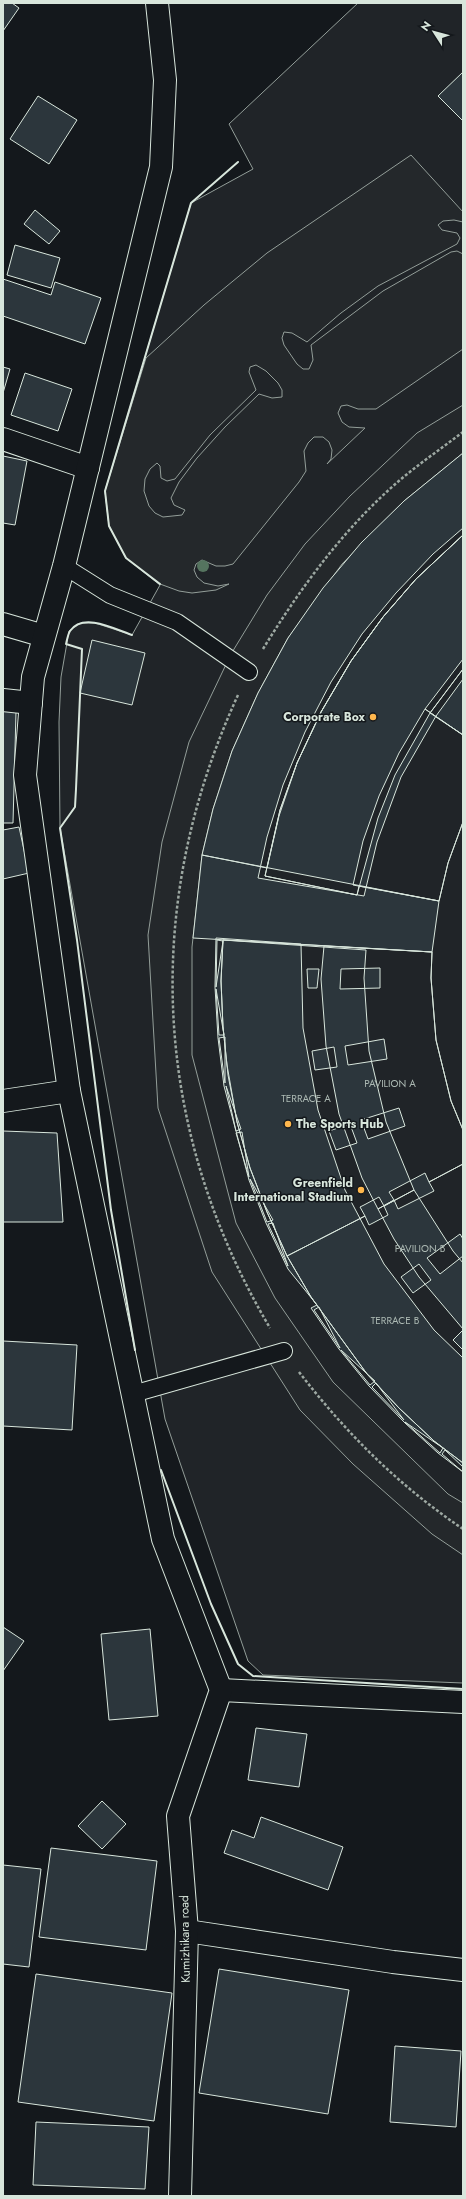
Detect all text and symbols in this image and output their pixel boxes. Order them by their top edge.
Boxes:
north arrow [414,12,454,52]
text: N [417,18,435,34]
place label: Corporate Box [283,708,366,726]
marker: Corporate Box [368,712,378,722]
house number: PAVILION A [364,1076,416,1091]
house number: TERRACE A [281,1091,331,1106]
place label: The Sports Hub [296,1115,384,1133]
marker: The Sports Hub [283,1119,293,1129]
place label: Greenfield International Stadium [234,1174,353,1206]
marker: Greenfield International Stadium [356,1185,366,1195]
house number: PAVILION B [395,1241,446,1256]
house number: TERRACE B [371,1313,420,1328]
street label: Kumizhikara road [175,1895,195,1983]

